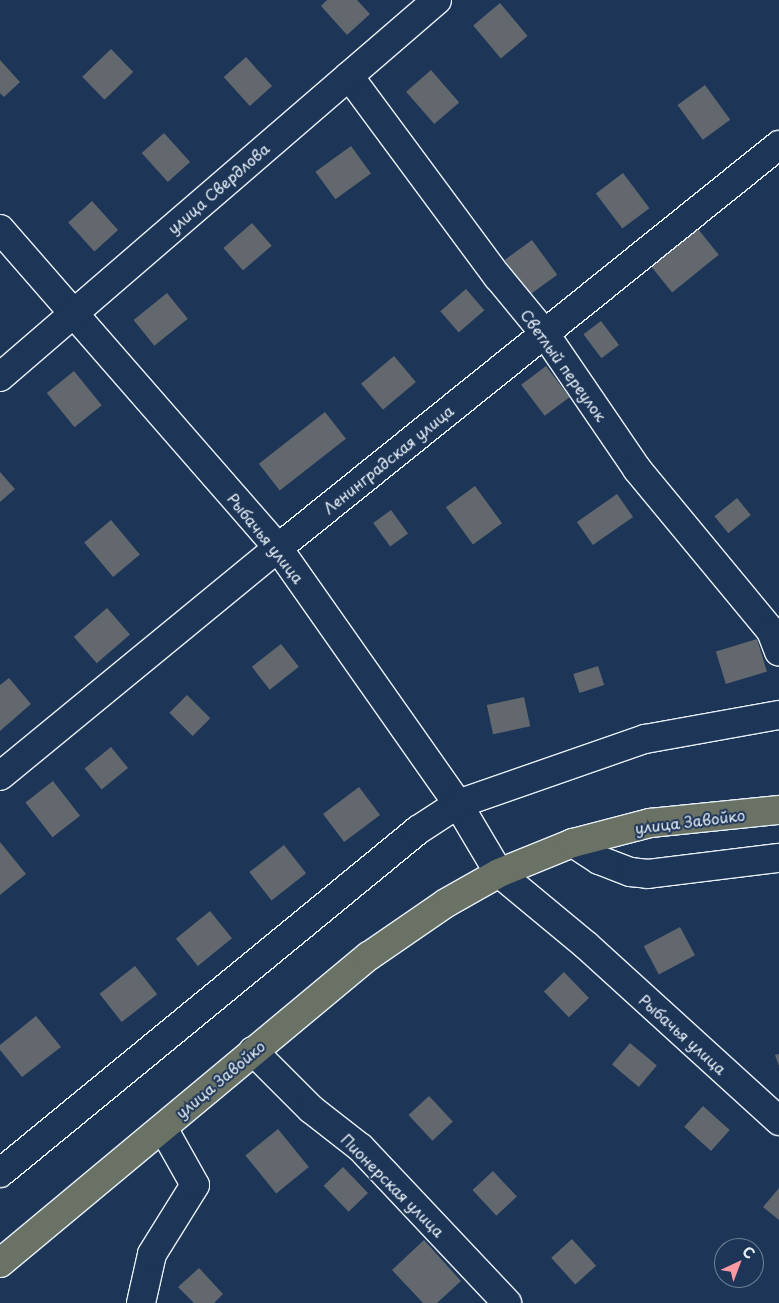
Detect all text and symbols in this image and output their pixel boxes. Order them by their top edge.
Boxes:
street label: улица Свердлова [163,139,273,237]
street label: Светлый переулок [517,306,611,424]
street label: Ленинградская улица [319,401,457,517]
street label: Рыбачья улица [224,489,308,587]
street label: улица Завойко [634,805,746,837]
street label: Рыбачья улица [636,990,730,1078]
street label: улица Завойко [172,1036,268,1122]
street label: Пионерская улица [338,1130,448,1240]
north arrow [714,1238,764,1288]
text: С [738,1241,760,1264]

